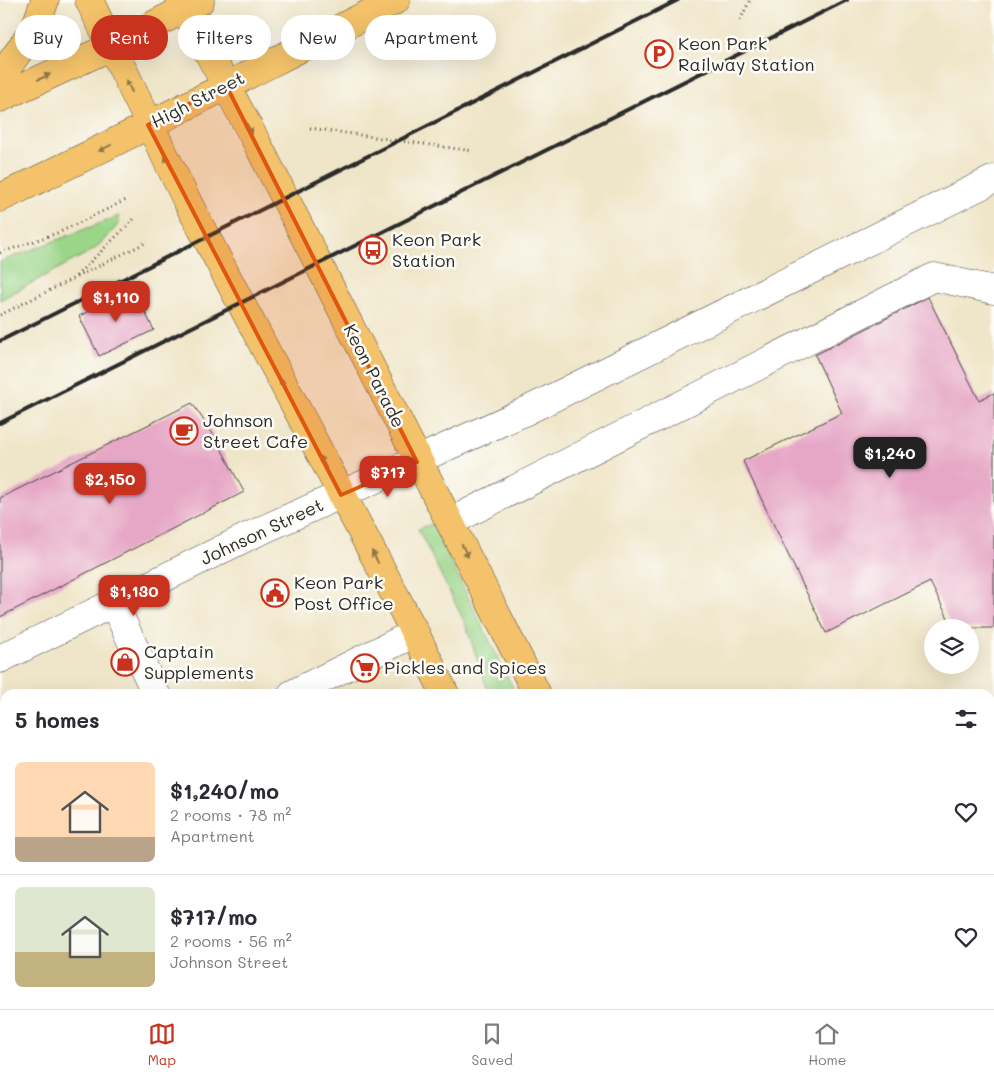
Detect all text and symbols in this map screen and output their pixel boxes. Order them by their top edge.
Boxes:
chip: Buy [15,15,81,60]
chip: Rent [91,15,168,60]
chip: Filters [178,15,271,60]
chip: New [281,15,355,60]
chip: Apartment [365,15,496,60]
place label: Keon Park Railway Station [678,31,814,76]
parking icon: Keon Park Railway Station [644,39,674,69]
street label: High Street [147,65,248,133]
one-way arrow [37,73,51,81]
one-way arrow [125,79,133,93]
one-way arrow [245,120,253,135]
one-way arrow [98,144,113,152]
one-way arrow [164,154,172,169]
place label: Keon Park Station [392,227,481,272]
one-way arrow [204,234,212,248]
bus stop icon: Keon Park Station [358,235,388,265]
pin: $1,110 [75,280,157,323]
text: $1,110 [93,286,139,307]
street label: Keon Parade [338,320,411,432]
one-way arrow [279,378,287,392]
place label: Johnson Street Cafe [203,408,308,453]
cafe icon: Johnson Street Cafe [169,416,199,446]
pin: $1,240 [849,436,931,479]
text: $1,240 [864,442,916,463]
one-way arrow [319,454,327,469]
pin: $717 [358,456,418,498]
text: $717 [371,461,405,482]
pin: $2,150 [69,462,151,505]
text: $2,150 [85,468,135,489]
street label: Johnson Street [196,492,327,570]
one-way arrow [461,544,469,558]
one-way arrow [370,551,379,564]
place label: Keon Park Post Office [294,570,394,615]
pin: $1,130 [93,574,175,617]
public building icon: Keon Park Post Office [260,578,290,608]
text: $1,130 [110,580,158,601]
map controls [924,619,979,674]
button: layers [924,619,979,674]
place label: Captain Supplements [144,639,254,684]
shop icon: Captain Supplements [110,647,140,677]
supermarket icon: Pickles and Spices [350,653,380,683]
place label: Pickles and Spices [384,655,546,679]
icon: filters [952,705,980,733]
text: 5 homes [15,706,100,733]
text: $1,240/mo [170,777,279,804]
icon: home [55,782,115,842]
icon: heart [952,798,980,826]
text: 2 rooms · 78 m² [170,804,291,825]
text: Apartment [170,825,255,846]
text: $717/mo [170,903,257,930]
icon: home [55,907,115,967]
icon: heart [952,923,980,951]
text: 2 rooms · 56 m² [170,930,292,951]
text: Johnson Street [170,951,288,972]
tab: Map [148,1020,176,1069]
tab: Saved [471,1020,513,1069]
tab: Home [808,1020,846,1069]

